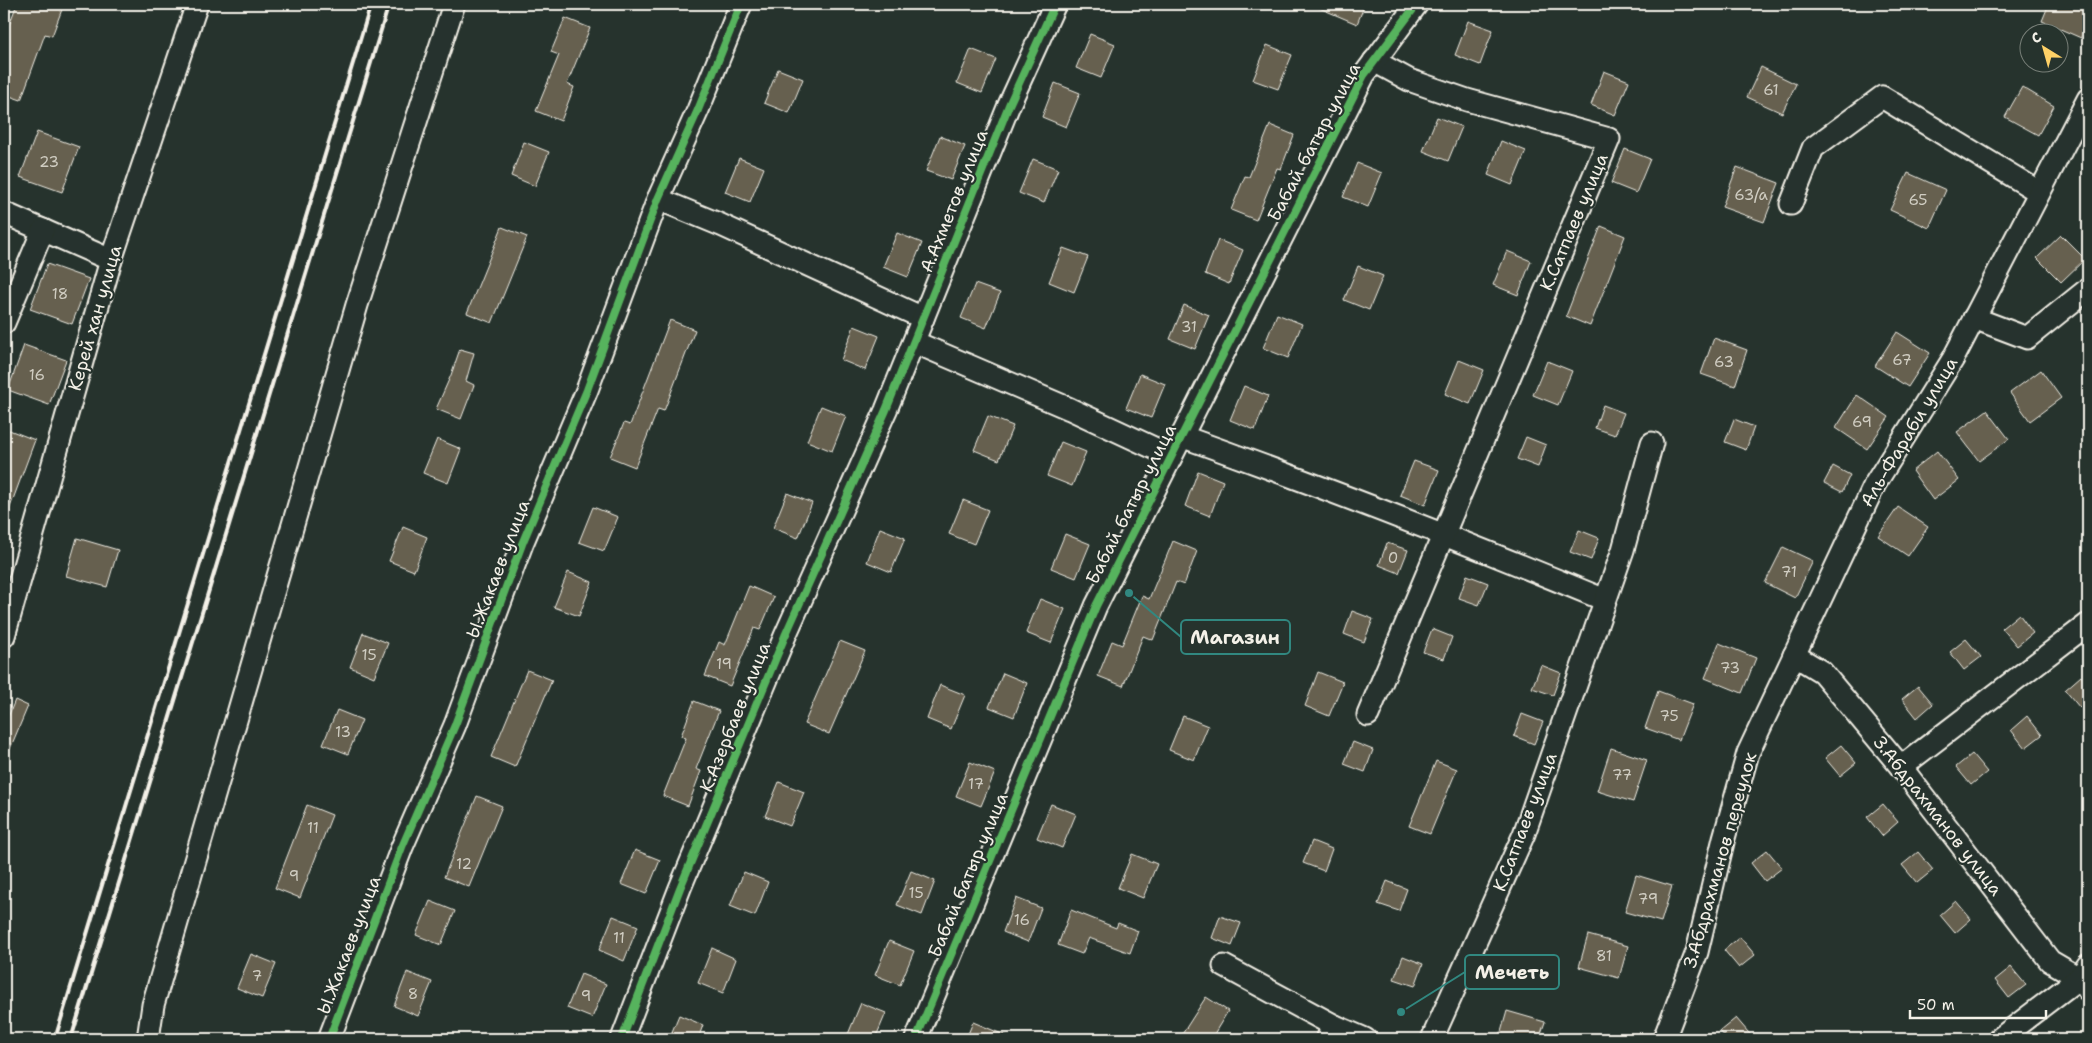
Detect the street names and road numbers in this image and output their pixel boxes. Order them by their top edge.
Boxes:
street label: Бабай батыр улица [1262,58,1366,226]
street label: А.Ахметов улица [914,126,994,276]
street label: К.Сатпаев улица [1534,150,1614,294]
street label: Керей хан улица [63,242,127,394]
street label: Аль-Фараби улица [1855,353,1963,511]
street label: Бабай батыр улица [1080,420,1182,588]
street label: Ы.Жакаев улица [461,496,535,642]
street label: К.Азербаев улица [694,639,776,795]
street label: З.Абдрахманов улица [1868,731,2008,901]
street label: К.Сатпаев улица [1487,749,1563,895]
street label: З.Абдрахманов переулок [1678,749,1762,971]
street label: Бабай батыр улица [922,789,1014,961]
street label: Ы.Жакаев улица [312,872,386,1018]

